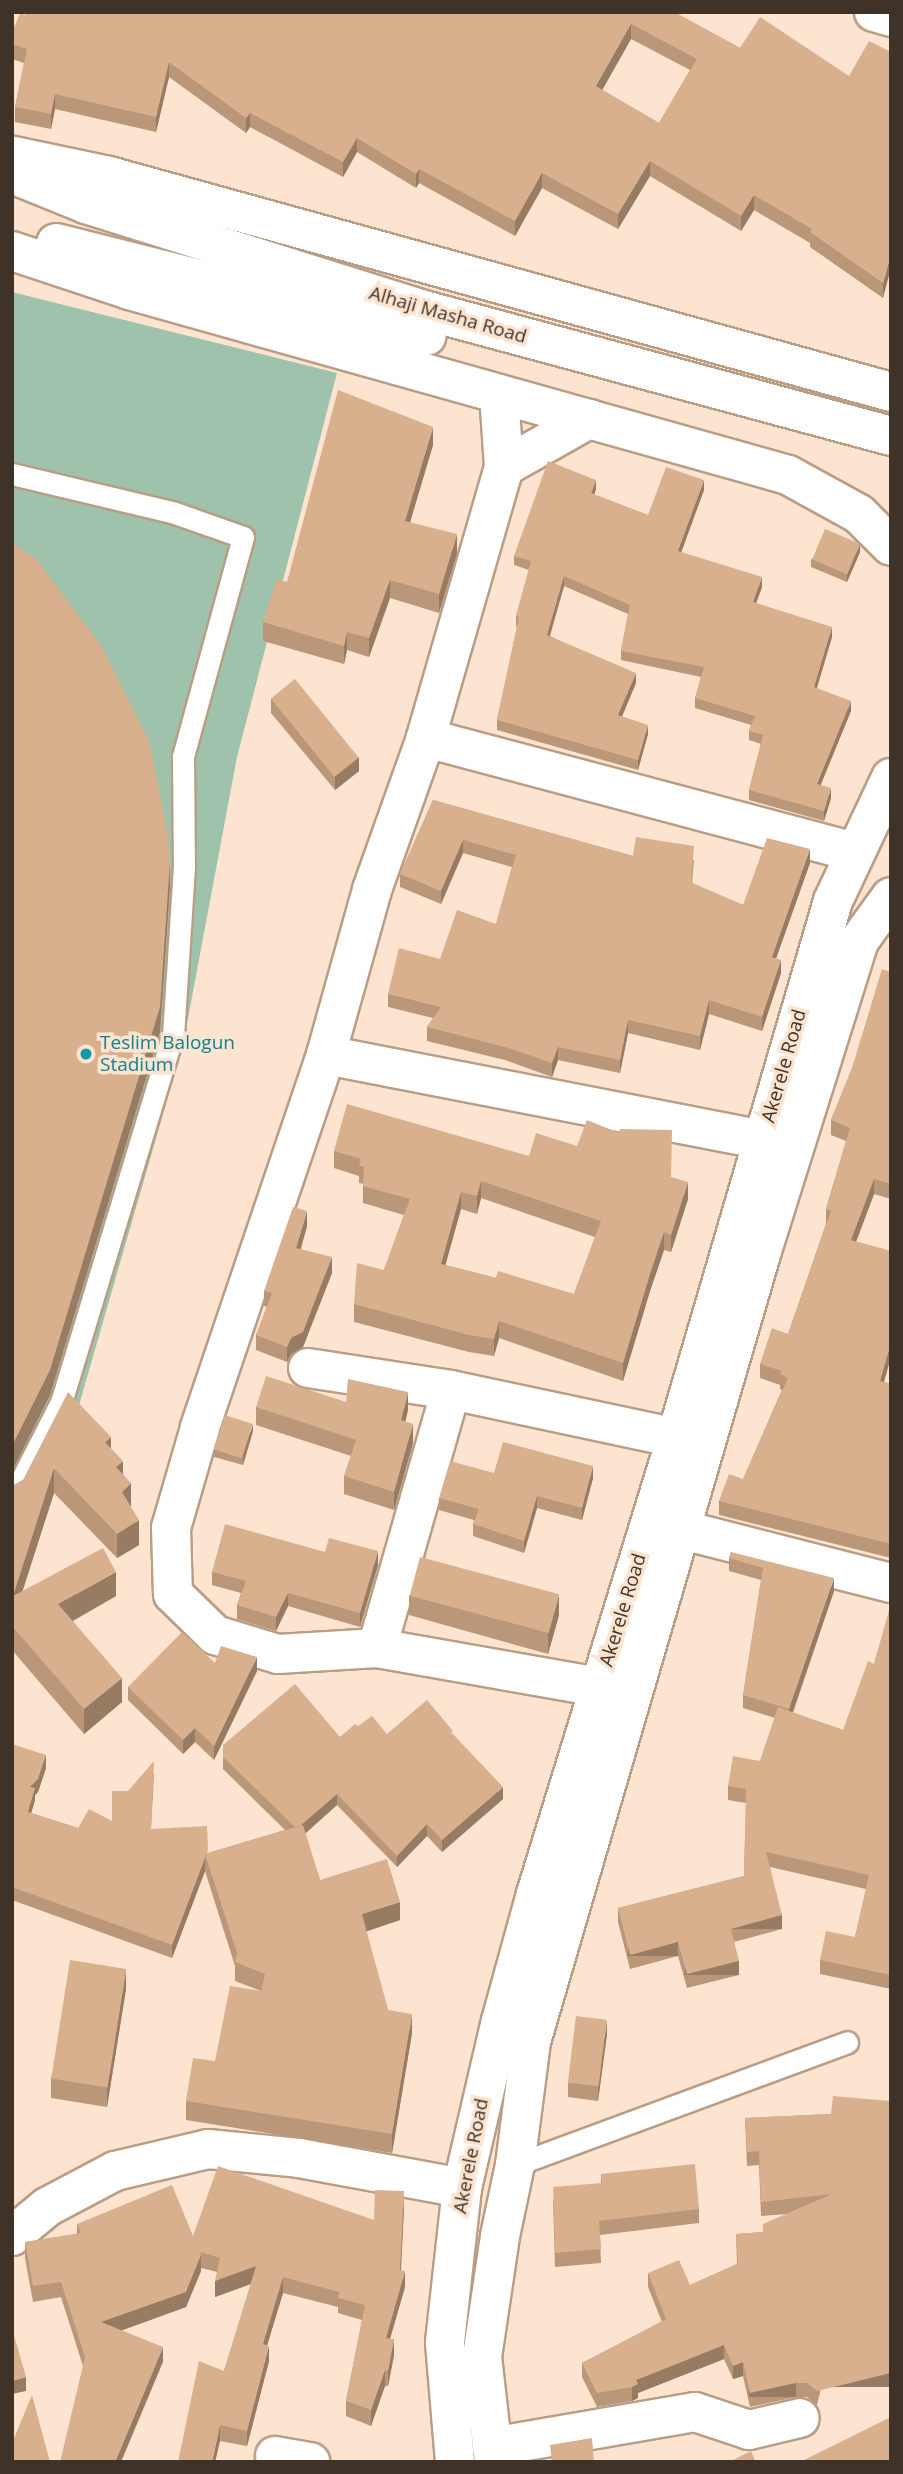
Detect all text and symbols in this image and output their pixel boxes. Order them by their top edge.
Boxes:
street label: Alhaji Masha Road [367,282,529,348]
street label: Akerele Road [757,1007,811,1125]
place label: Teslim Balogun Stadium [100,1032,235,1076]
marker: Teslim Balogun Stadium [78,1046,94,1062]
street label: Akerele Road [595,1551,651,1669]
street label: Akerele Road [449,2096,493,2216]

